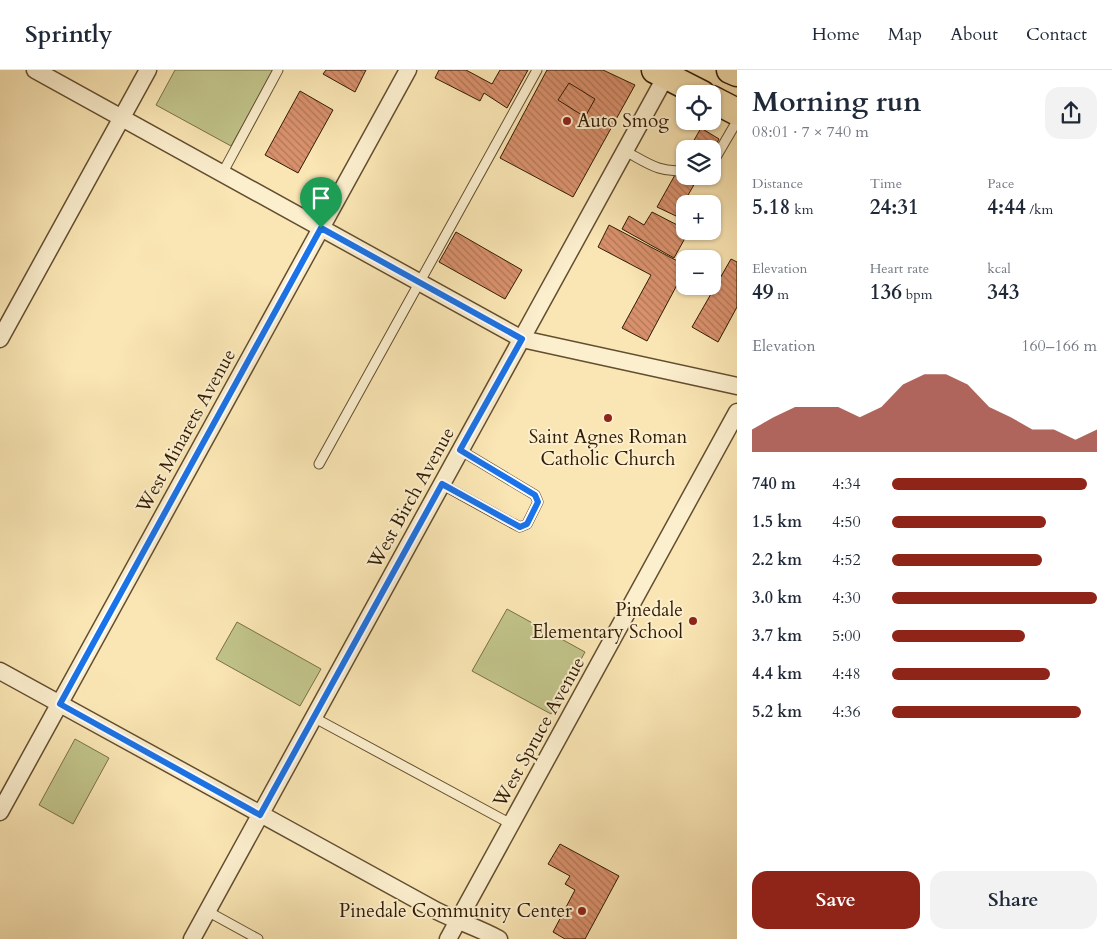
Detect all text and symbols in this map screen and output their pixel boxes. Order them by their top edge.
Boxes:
text: Sprintly [25,18,112,51]
text: Home [812,22,860,47]
text: Map [888,22,922,47]
text: About [950,22,998,47]
text: Contact [1026,22,1087,47]
text: Morning run [752,83,921,121]
map controls [676,85,721,295]
button: locate [676,85,721,130]
button: share [1045,87,1097,139]
place label: Auto Smog [577,108,669,134]
marker: Auto Smog [561,115,573,127]
text: 08:01 · 7 × 740 m [752,121,869,143]
button: layers [676,140,721,185]
text: Distance [752,174,803,193]
text: Time [870,174,902,193]
text: Pace [987,174,1014,193]
pin [300,177,342,228]
icon: arrive [307,184,335,212]
text: 5.18 [752,193,790,222]
text: 24:31 [870,193,919,222]
text: 4:44 [987,193,1026,222]
button: + [676,195,721,240]
text: km [790,200,813,219]
text: /km [1026,200,1053,219]
button: − [676,250,721,295]
text: Elevation [752,259,808,278]
text: Heart rate [870,259,929,278]
text: kcal [987,259,1011,278]
text: 49 [752,278,774,307]
text: 136 [870,278,902,307]
text: 343 [987,278,1020,307]
text: m [774,285,789,304]
text: bpm [902,285,933,304]
text: Elevation [752,335,816,357]
text: 160–166 m [1021,335,1097,357]
street label: West Minarets Avenue [130,344,242,519]
marker: Saint Agnes Roman Catholic Church [602,412,614,424]
street label: West Birch Avenue [361,423,461,574]
place label: Saint Agnes Roman Catholic Church [529,424,687,472]
text: 740 m [752,473,796,495]
text: 4:34 [832,473,861,495]
text: 1.5 km [752,511,802,533]
text: 4:50 [832,511,861,533]
text: 2.2 km [752,549,802,571]
text: 4:52 [832,549,861,571]
text: 3.0 km [752,587,802,609]
text: 4:30 [832,587,861,609]
place label: Pinedale Elementary School [532,597,683,645]
marker: Pinedale Elementary School [687,615,699,627]
text: 3.7 km [752,625,802,647]
text: 5:00 [832,625,861,647]
street label: West Spruce Avenue [486,652,591,813]
text: 4.4 km [752,663,802,685]
text: 4:48 [832,663,861,685]
text: 5.2 km [752,701,802,723]
text: 4:36 [832,701,861,723]
button: Save [752,871,920,929]
button: Share [930,871,1097,929]
place label: Pinedale Community Center [339,898,572,924]
marker: Pinedale Community Center [576,905,588,917]

